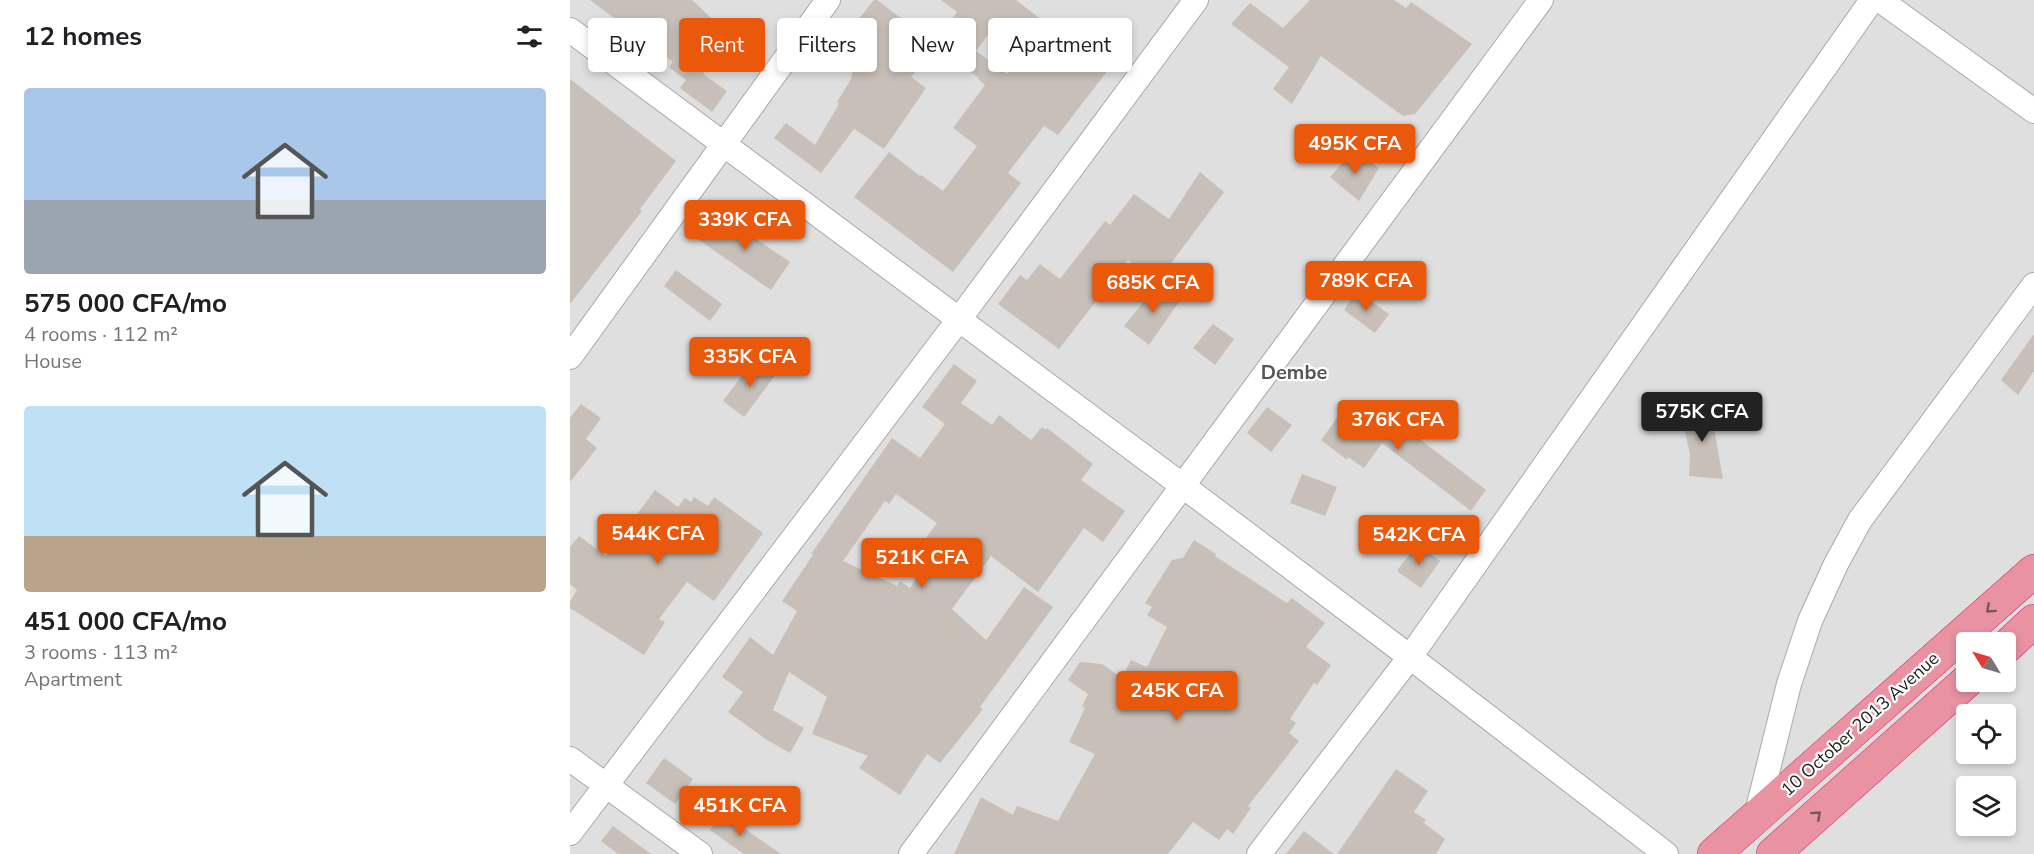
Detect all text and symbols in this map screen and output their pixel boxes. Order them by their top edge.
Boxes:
chip: Buy [588,18,667,72]
chip: Rent [679,18,765,72]
chip: Filters [777,18,877,72]
chip: New [889,18,976,72]
chip: Apartment [988,18,1132,72]
text: 12 homes [24,19,142,54]
icon: filters [513,20,546,53]
pin: 495K CFA [1293,124,1417,175]
icon: home [231,127,339,235]
text: 495K CFA [1308,130,1402,157]
pin: 339K CFA [683,200,807,251]
text: 339K CFA [698,206,792,233]
pin: 789K CFA [1304,261,1428,312]
pin: 685K CFA [1091,263,1215,314]
text: 789K CFA [1319,267,1413,294]
text: 685K CFA [1106,269,1200,296]
text: 575 000 CFA/mo [24,286,227,321]
text: 4 rooms · 112 m² [24,321,178,348]
pin: 335K CFA [688,337,812,388]
text: 335K CFA [703,343,797,370]
text: House [24,348,82,375]
district label: Dembe [1261,359,1327,386]
pin: 575K CFA [1640,392,1764,443]
text: 575K CFA [1655,398,1749,425]
pin: 376K CFA [1336,400,1460,451]
text: 376K CFA [1351,406,1445,433]
icon: home [231,445,339,553]
pin: 544K CFA [596,514,720,565]
pin: 542K CFA [1357,515,1481,566]
text: 544K CFA [611,520,705,547]
text: 542K CFA [1372,521,1466,548]
pin: 521K CFA [860,538,984,589]
text: 521K CFA [875,544,969,571]
one-way arrow [1986,602,1997,613]
text: 451 000 CFA/mo [24,604,227,639]
north arrow [1956,632,2016,692]
map controls [1956,632,2016,836]
text: 3 rooms · 113 m² [24,639,178,666]
street label: 10 October 2013 Avenue [1776,647,1944,801]
text: Apartment [24,666,122,693]
pin: 245K CFA [1115,671,1239,722]
text: 245K CFA [1130,677,1224,704]
button: locate [1956,704,2016,764]
button: layers [1956,776,2016,836]
pin: 451K CFA [678,786,802,837]
text: 451K CFA [693,792,787,819]
one-way arrow [1810,811,1820,822]

